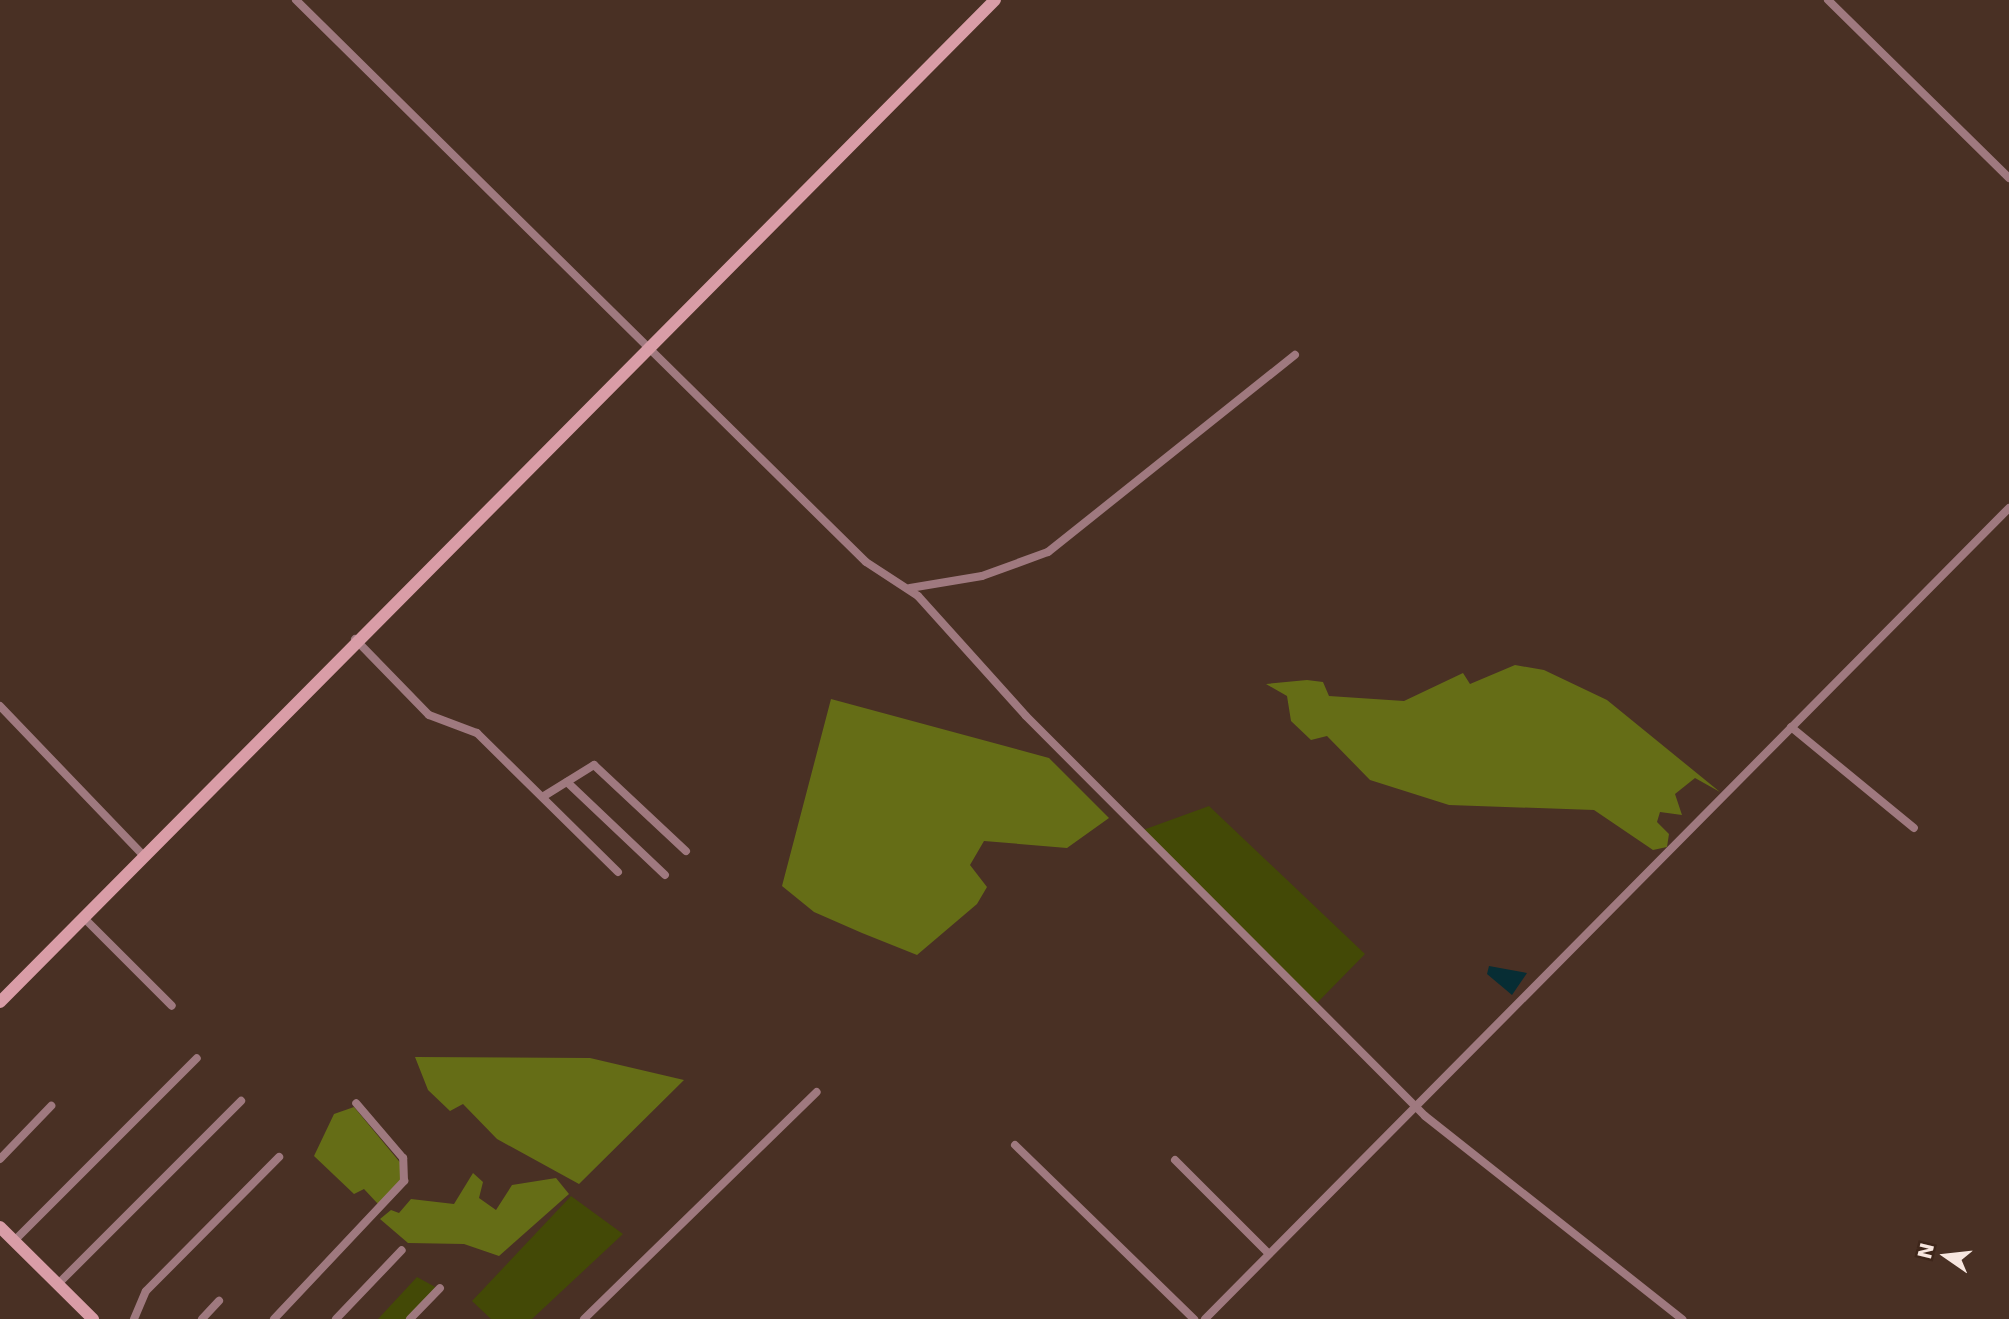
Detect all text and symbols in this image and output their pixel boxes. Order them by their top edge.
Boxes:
north arrow [1911,1221,1981,1291]
text: N [1913,1241,1938,1261]

